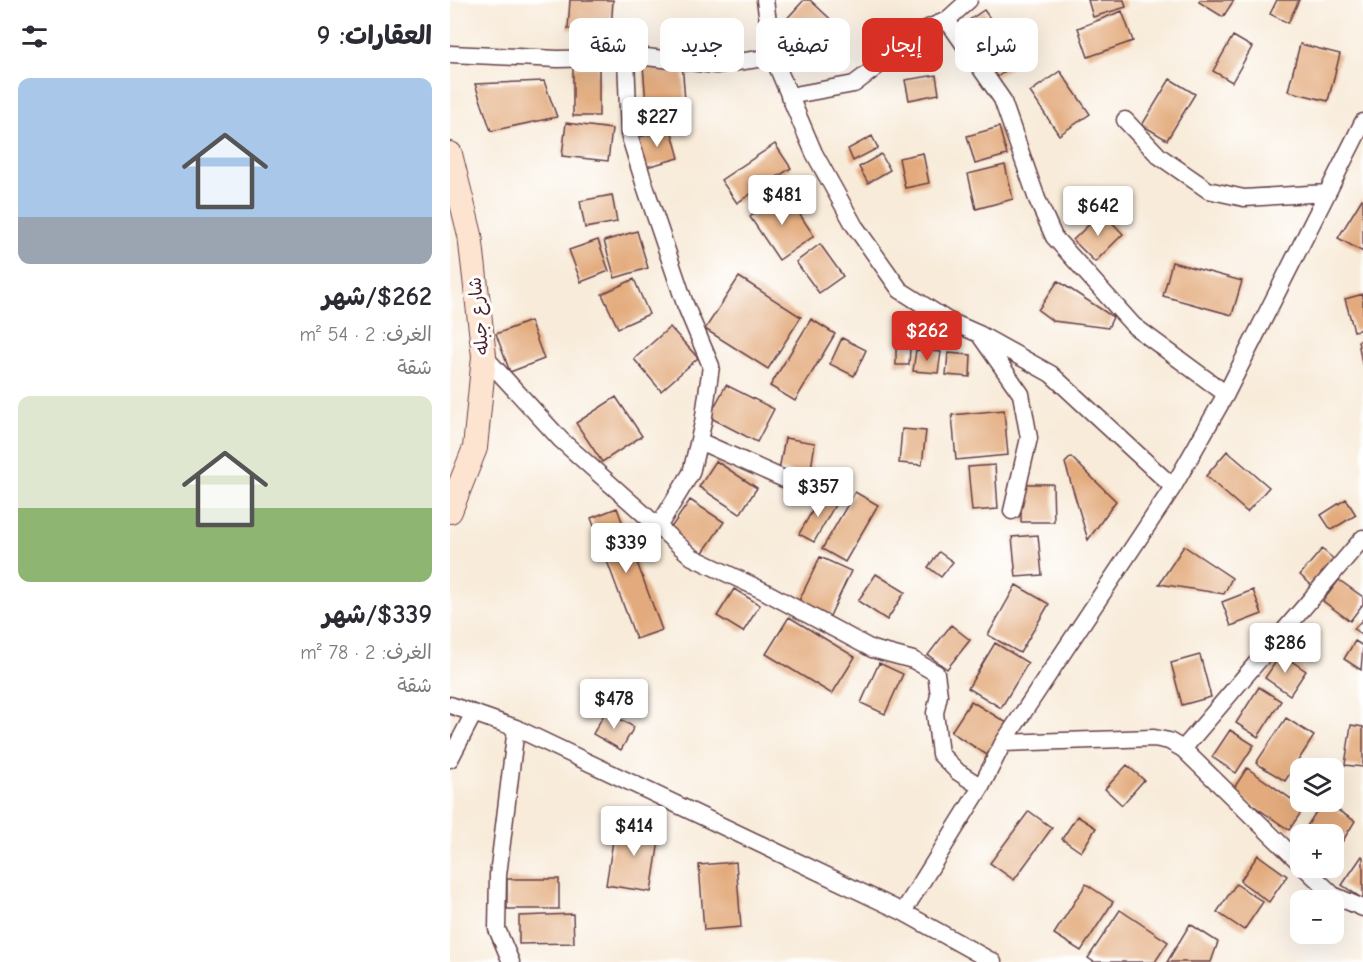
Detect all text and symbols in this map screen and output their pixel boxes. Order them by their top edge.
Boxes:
chip: شقة [569,18,648,72]
chip: جديد [660,18,744,72]
chip: تصفية [756,18,850,72]
chip: إيجار [862,18,943,72]
chip: شراء [955,18,1038,72]
icon: filters [18,20,51,53]
text: العقارات: 9 [317,21,432,51]
pin: $227 [621,97,693,148]
text: $227 [637,105,677,128]
icon: home [171,117,279,225]
pin: $481 [746,175,818,226]
text: $481 [762,183,802,206]
pin: $642 [1062,186,1134,237]
text: $642 [1077,194,1119,217]
street label: شارع جبله [464,276,495,356]
text: $262/شهر [322,282,432,312]
pin: $262 [891,311,963,362]
text: $262 [906,319,948,342]
text: الغرف: 2 · 54 m² [299,323,432,346]
text: شقة [397,356,432,379]
icon: home [171,435,279,543]
pin: $357 [782,467,854,518]
text: $357 [797,475,839,498]
pin: $339 [590,523,662,574]
text: $339 [605,531,647,554]
text: $339/شهر [323,600,432,630]
pin: $286 [1249,623,1321,674]
text: $286 [1264,631,1306,654]
text: الغرف: 2 · 78 m² [300,641,432,664]
text: شقة [397,674,432,697]
pin: $478 [578,679,650,730]
text: $478 [594,687,634,710]
map controls [1290,758,1344,944]
button: layers [1290,758,1344,812]
pin: $414 [598,806,670,857]
text: $414 [615,814,653,837]
button: + [1290,824,1344,878]
button: − [1290,890,1344,944]

